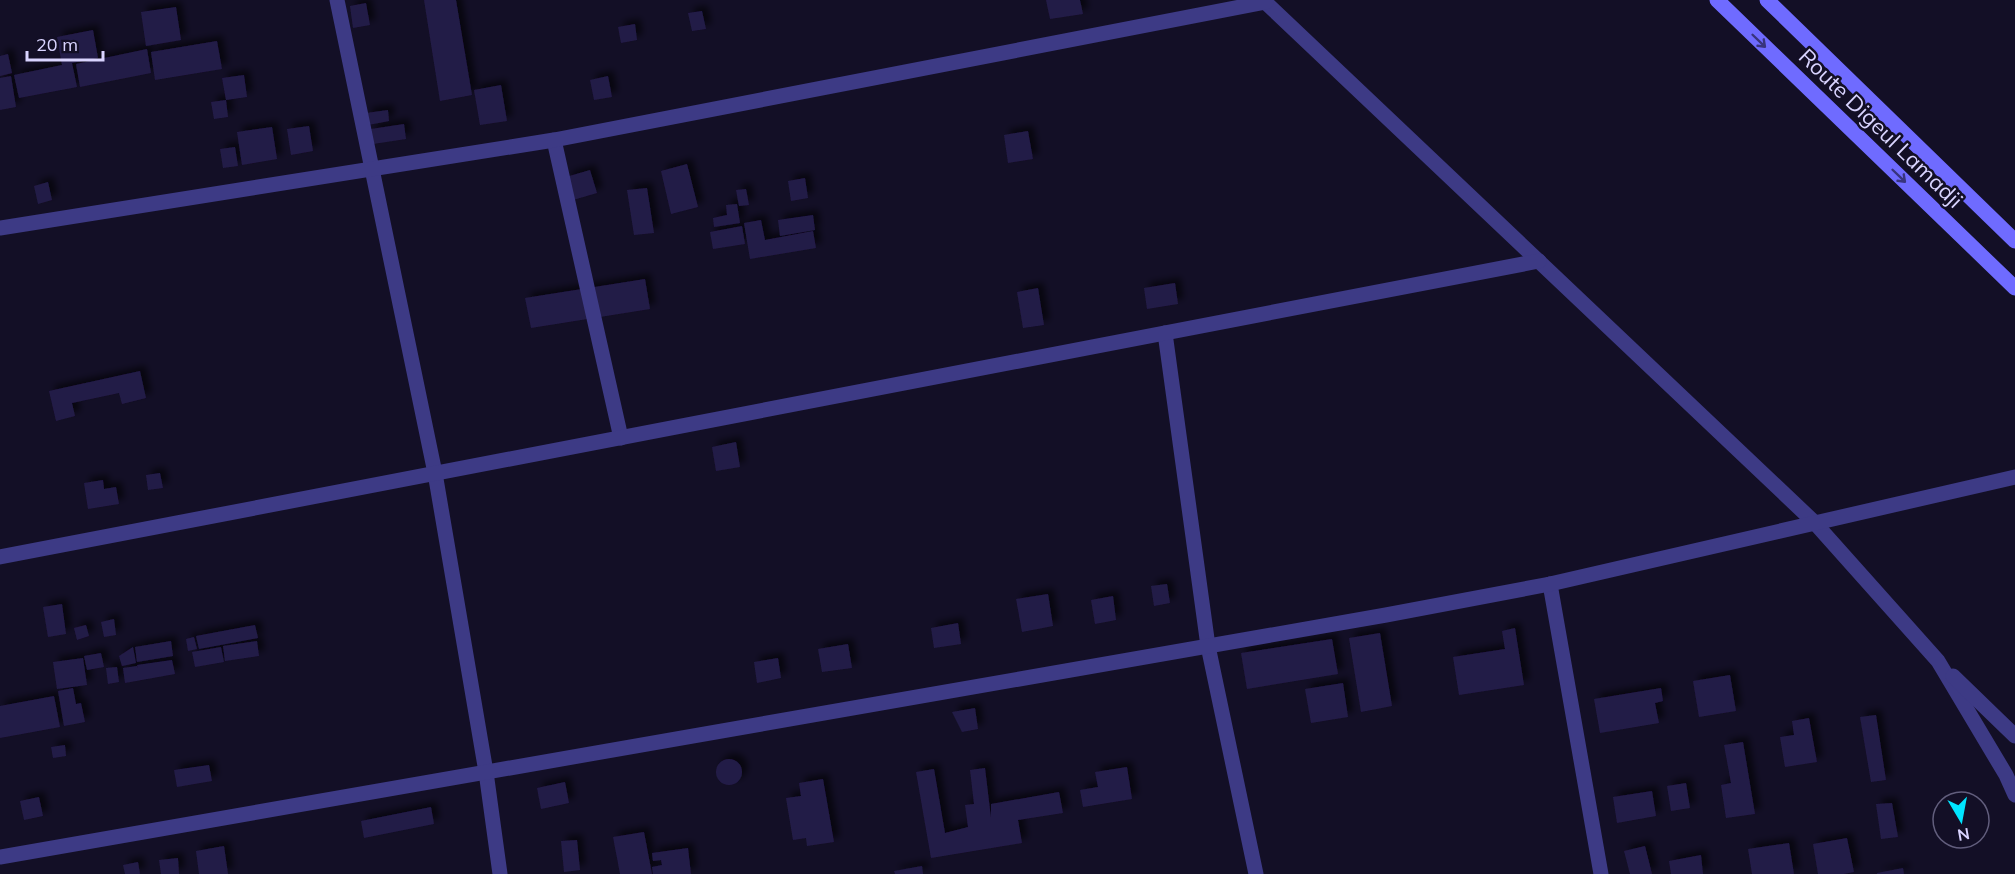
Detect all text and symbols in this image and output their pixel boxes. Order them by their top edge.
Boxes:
scale bar [27,24,104,62]
text: 20 m [36,33,78,56]
one-way arrow [1751,33,1766,48]
street label: Route Digeul Lamadji [1793,42,1969,214]
one-way arrow [1891,169,1906,183]
north arrow [1931,790,1991,850]
text: N [1956,824,1971,846]

